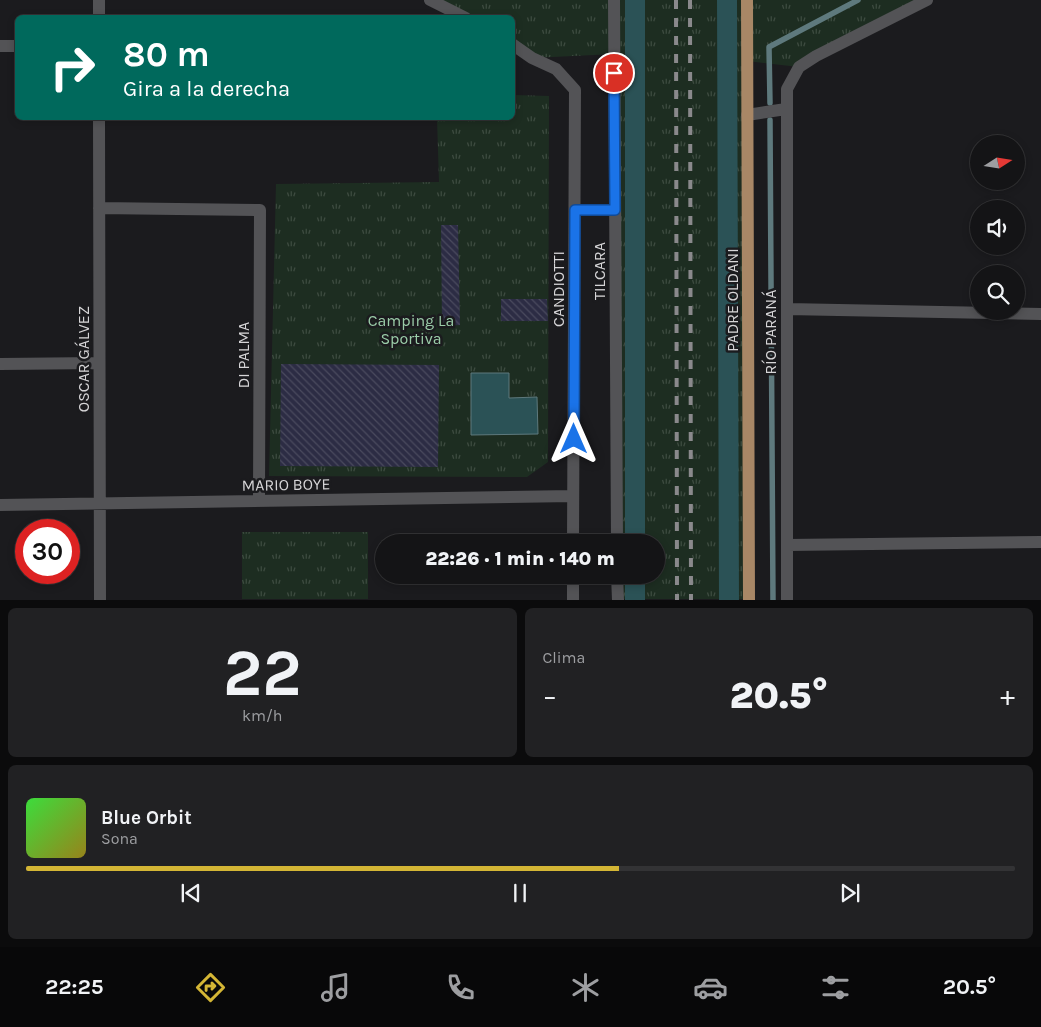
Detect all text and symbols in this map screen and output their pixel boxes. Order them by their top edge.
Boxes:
text: 80 m [123,34,210,75]
icon: right [40,35,105,100]
pin [593,52,635,94]
icon: arrive [600,59,628,87]
text: Gira a la derecha [123,76,290,102]
north arrow [970,135,1025,190]
map controls [970,135,1025,320]
button: sound [970,200,1025,255]
street label: TILCARA [590,242,609,300]
street label: PADRE OLDANI [723,248,742,352]
street label: CANDIOTTI [549,251,568,327]
button: search [970,265,1025,320]
street label: RÍO PARANÁ [761,290,780,374]
street label: OSCAR GÁLVEZ [74,306,93,412]
park label: Camping La Sportiva [368,311,454,348]
street label: DI PALMA [234,322,253,388]
position arrow [547,412,599,464]
street label: MARIO BOYE [241,474,331,495]
speed limit sign: 30 [15,519,80,584]
text: 22:26 · 1 min · 140 m [425,548,615,570]
text: 22 [223,635,302,711]
text: Clima [543,648,585,667]
text: 20.5° [729,673,828,718]
text: − [543,679,557,712]
text: + [1000,679,1015,712]
text: km/h [242,706,283,725]
text: Blue Orbit [101,807,192,829]
text: Sona [101,829,138,848]
icon: previous [177,879,205,907]
icon: pause [506,879,534,907]
icon: next [836,879,864,907]
icon: directions [193,970,228,1005]
icon: music [318,970,353,1005]
icon: phone [443,970,478,1005]
icon: climate [568,970,603,1005]
icon: car [693,970,728,1005]
icon: filters [818,970,853,1005]
text: 22:25 [45,974,104,1000]
text: 20.5° [943,974,996,1000]

